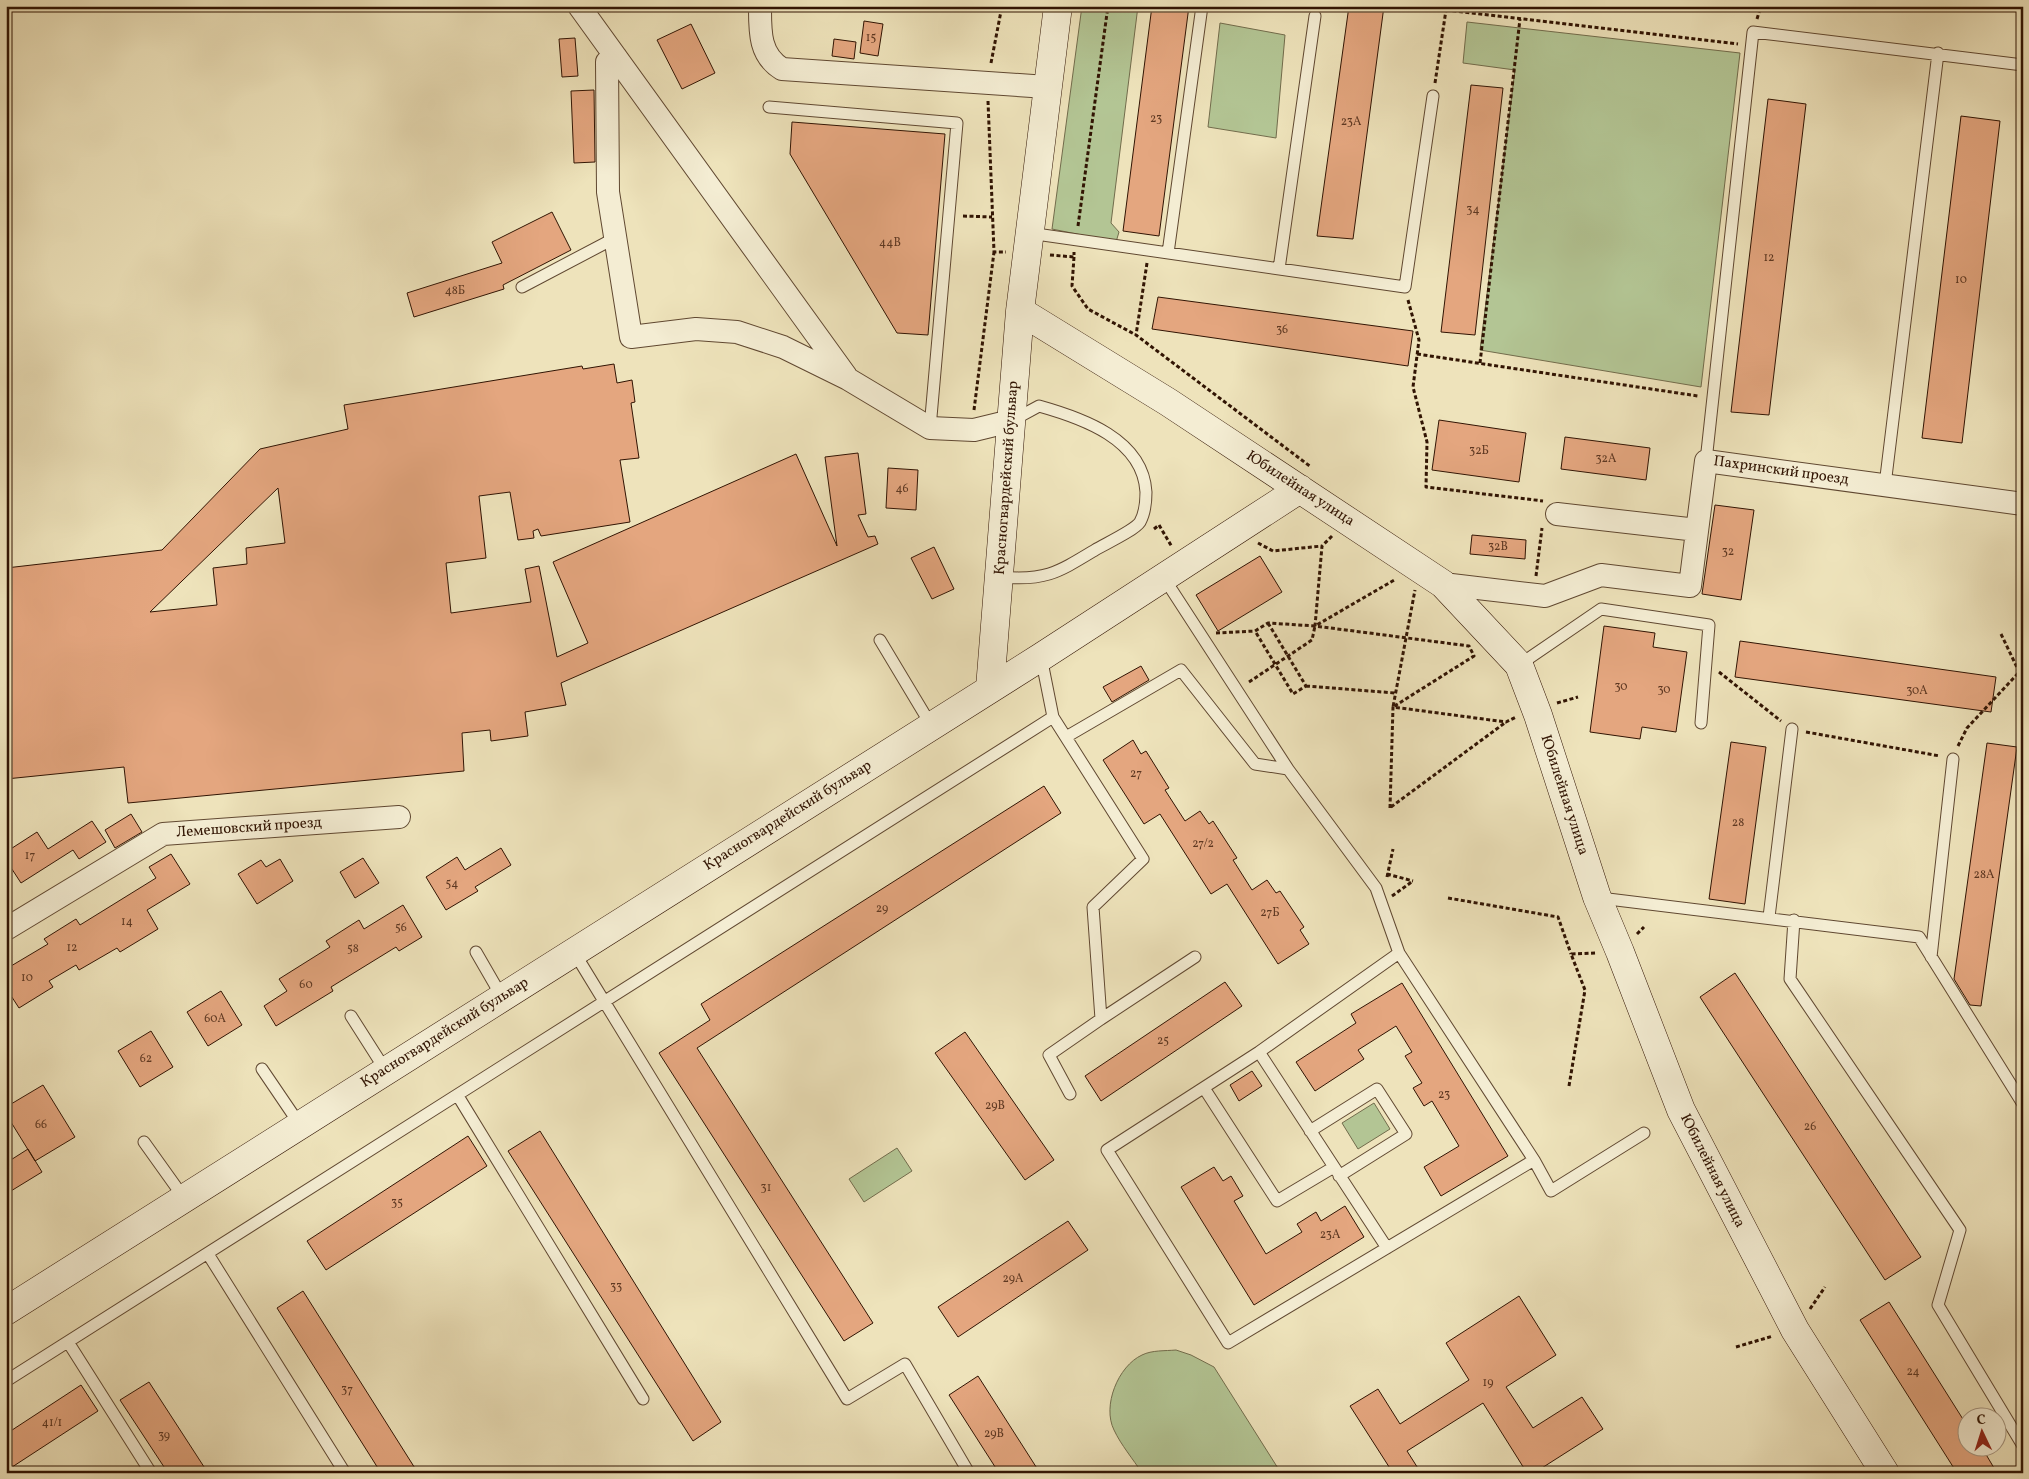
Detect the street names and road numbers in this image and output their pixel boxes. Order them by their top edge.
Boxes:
street label: Красногвардейский бульвар [990,380,1024,576]
street label: Юбилейная улица [1242,446,1358,532]
street label: Пахринский проезд [1712,451,1851,491]
street label: Юбилейная улица [1535,732,1593,858]
street label: Красногвардейский бульвар [700,756,876,876]
street label: Лемешовский проезд [175,812,323,844]
street label: Красногвардейский бульвар [357,973,533,1093]
street label: Юбилейная улица [1674,1110,1750,1232]

